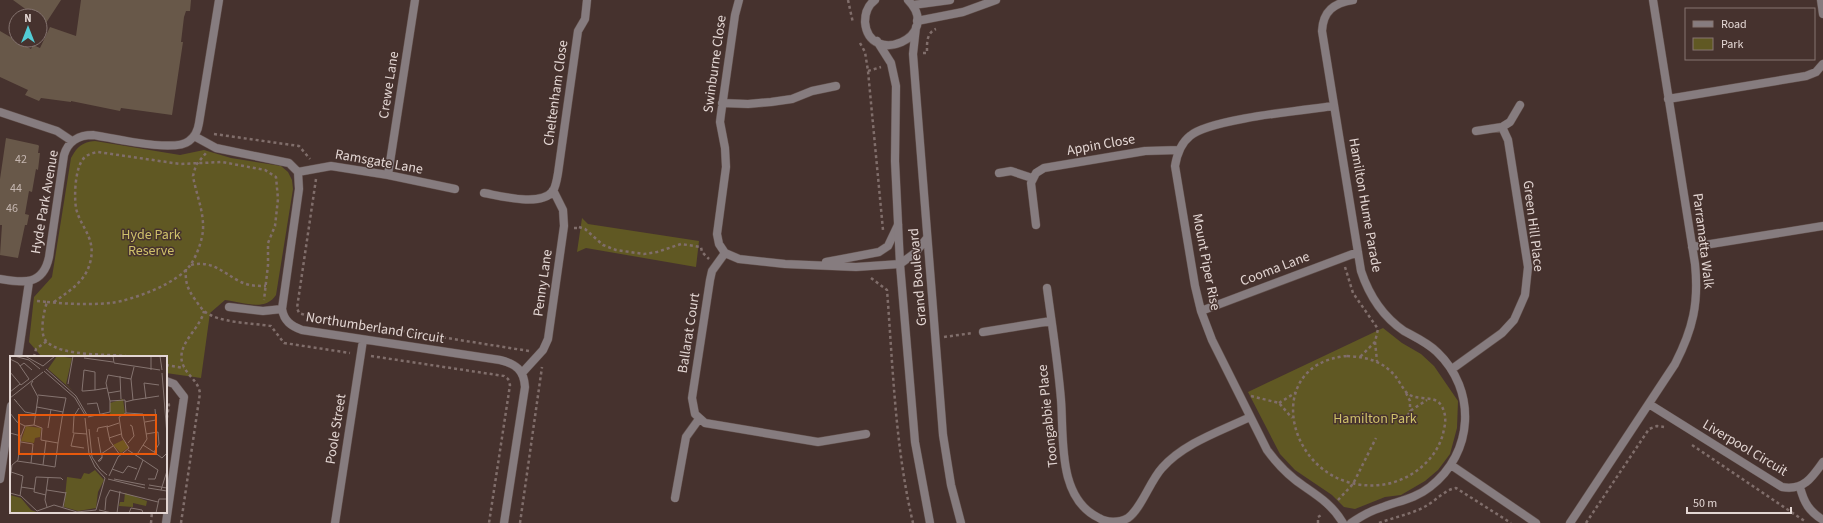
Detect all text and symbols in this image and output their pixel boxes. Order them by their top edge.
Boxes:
north arrow [8,8,48,48]
legend [1685,8,1815,60]
text: N [24,11,32,26]
street label: Swinburne Close [698,14,732,114]
text: Road [1721,16,1747,33]
text: Park [1721,36,1743,53]
street label: Cheltenham Close [539,39,573,147]
street label: Crewe Lane [374,50,404,120]
street label: Appin Close [1065,129,1137,161]
street label: Hamilton Hume Parade [1343,136,1387,274]
street label: Ramsgate Lane [333,144,425,180]
street label: Hyde Park Avenue [26,148,64,256]
house number: 42 [15,151,27,168]
street label: Green Hill Place [1517,179,1549,273]
house number: 44 [10,180,22,197]
street label: Parramatta Walk [1687,192,1719,290]
house number: 46 [6,200,18,217]
street label: Mount Piper Rise [1187,212,1225,312]
park label: Hyde Park Reserve [121,225,181,261]
street label: Grand Boulevard [904,227,932,327]
street label: Cooma Lane [1237,247,1313,291]
street label: Penny Lane [528,248,558,318]
street label: Ballarat Court [673,291,705,375]
street label: Northumberland Circuit [304,307,446,349]
inset map [10,356,167,513]
street label: Toongabbie Place [1033,363,1063,469]
street label: Poole Street [321,392,351,466]
park label: Hamilton Park [1333,409,1417,429]
street label: Liverpool Circuit [1699,415,1792,481]
scale bar [1687,489,1791,515]
text: 50 m [1693,495,1717,512]

